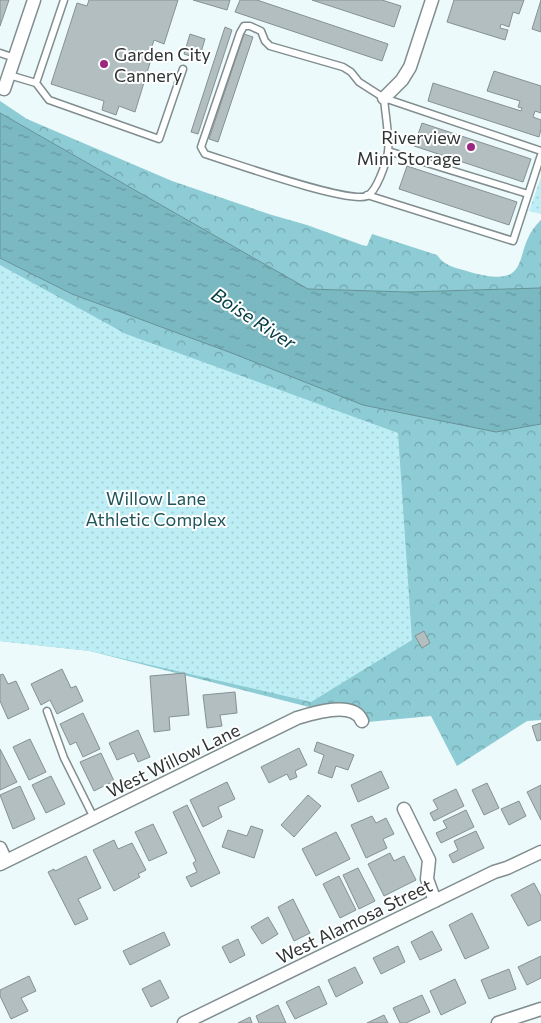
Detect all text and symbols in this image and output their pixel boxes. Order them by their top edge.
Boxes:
place label: Garden City Cannery [114,43,211,86]
marker: Garden City Cannery [98,58,110,70]
place label: Riverview Mini Storage [357,126,461,169]
marker: Riverview Mini Storage [465,141,477,153]
water label: Boise River [208,282,302,354]
park label: Willow Lane Athletic Complex [86,487,227,530]
street label: West Willow Lane [103,718,243,802]
street label: West Alamosa Street [273,874,435,968]

